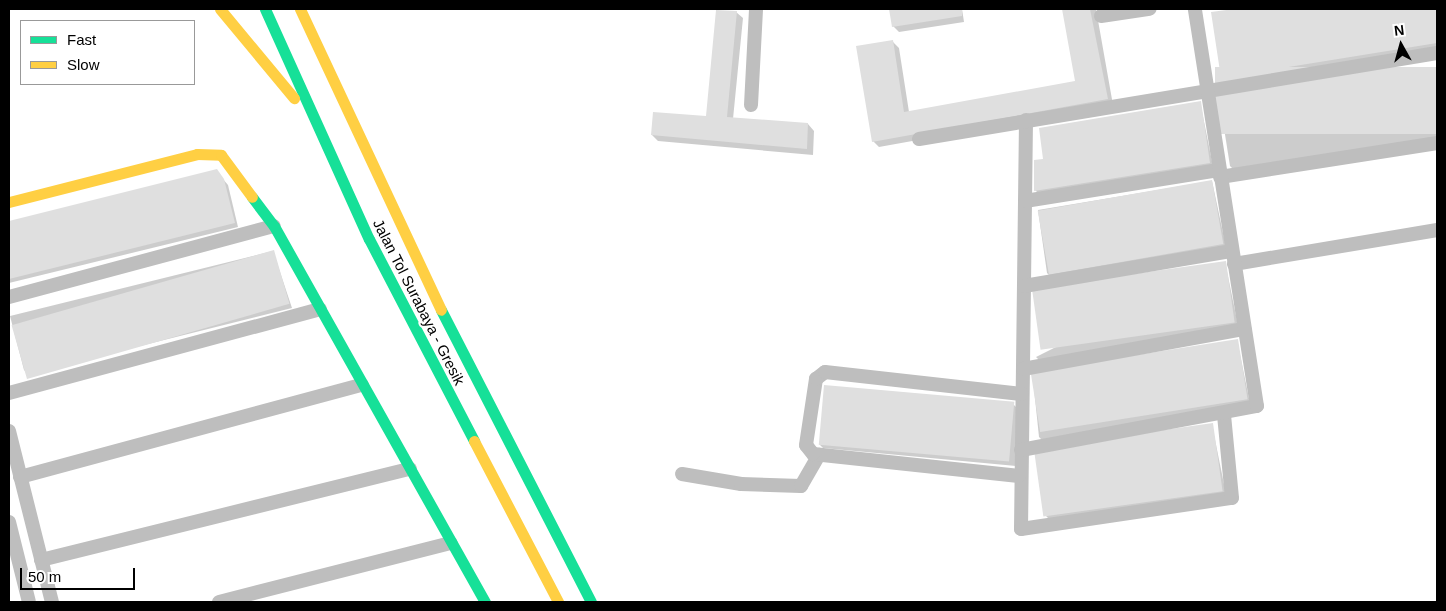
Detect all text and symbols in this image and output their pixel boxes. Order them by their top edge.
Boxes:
legend [20,20,195,85]
north arrow [1376,20,1426,70]
text: N [1393,22,1405,39]
text: Fast [67,31,96,48]
text: Slow [67,56,100,73]
street label: Jalan Tol Surabaya - Gresik [369,216,469,388]
scale bar [22,558,138,590]
text: 50 m [28,568,61,585]

